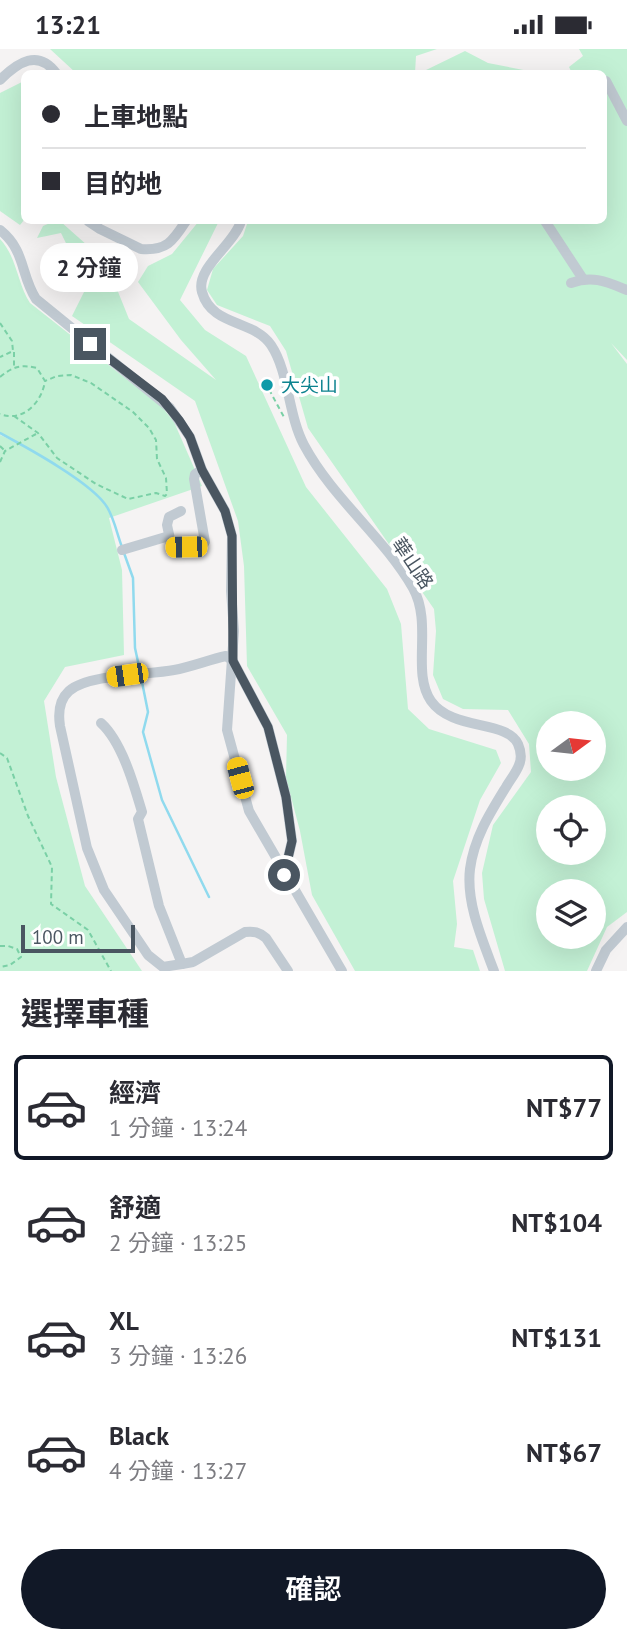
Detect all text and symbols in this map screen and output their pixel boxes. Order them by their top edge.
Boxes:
text: 13:21 [35,8,101,41]
text: 上車地點 [84,100,188,133]
text: 目的地 [84,167,162,200]
callout: 2 分鐘 [41,243,139,292]
text: 2 分鐘 [57,253,121,282]
route end [74,328,106,360]
place label: 大尖山 [281,373,338,397]
marker: 大尖山 [259,377,275,393]
street label: 華山路 [387,533,439,593]
car [165,536,208,558]
car [105,662,150,688]
north arrow [536,711,606,781]
map controls [536,711,606,949]
car [225,755,256,801]
button: locate [536,795,606,865]
route start [268,859,300,891]
button: layers [536,879,606,949]
scale bar [21,922,135,954]
text: 100 m [32,925,84,949]
text: 選擇車種 [21,992,149,1034]
icon: car [25,1076,88,1139]
text: 經濟 [109,1076,161,1109]
text: NT$77 [526,1091,602,1124]
text: 1 分鐘 · 13:24 [109,1113,247,1142]
icon: car [25,1191,88,1254]
text: 舒適 [109,1191,161,1224]
text: NT$104 [511,1206,602,1239]
text: 2 分鐘 · 13:25 [109,1228,247,1257]
text: XL [109,1304,139,1337]
icon: car [25,1306,88,1369]
text: NT$131 [511,1321,602,1354]
text: 3 分鐘 · 13:26 [109,1341,247,1370]
text: Black [109,1419,169,1452]
icon: car [25,1421,88,1484]
text: NT$67 [526,1436,602,1469]
text: 4 分鐘 · 13:27 [109,1456,247,1485]
button: 確認 [21,1549,606,1629]

